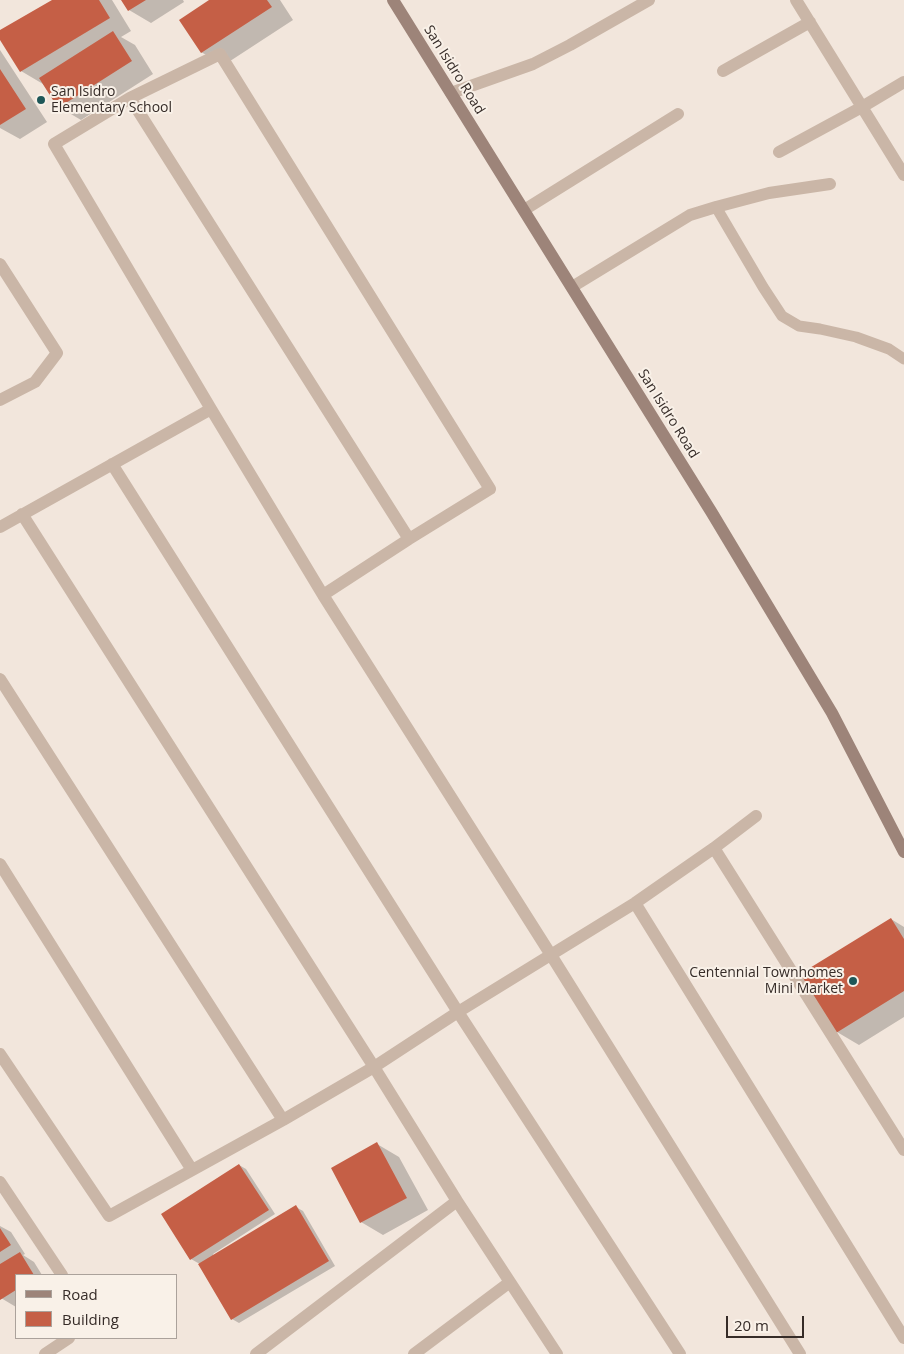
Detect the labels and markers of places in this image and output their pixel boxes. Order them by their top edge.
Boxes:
place label: San Isidro Elementary School [51,84,172,116]
marker: San Isidro Elementary School [35,94,47,106]
place label: Centennial Townhomes Mini Market [689,965,843,998]
marker: Centennial Townhomes Mini Market [847,975,859,987]

